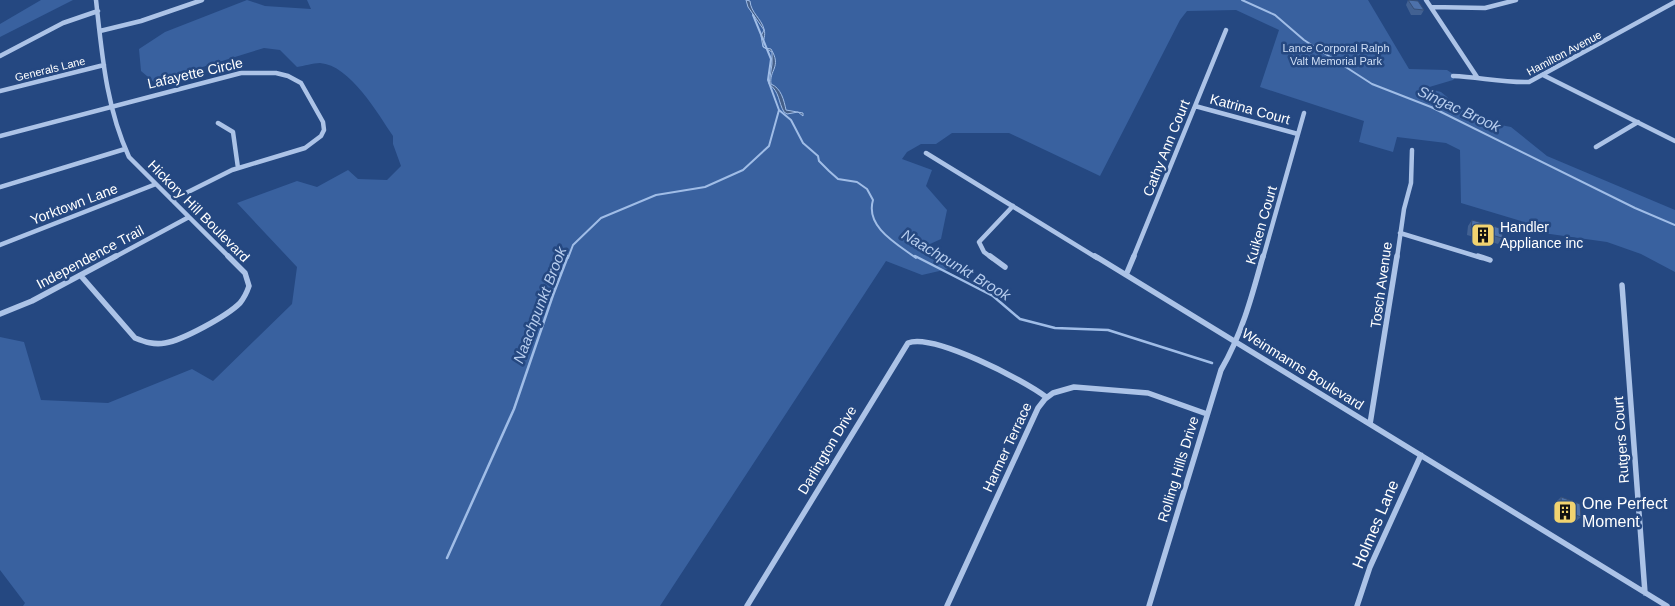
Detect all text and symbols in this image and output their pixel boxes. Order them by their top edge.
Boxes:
street label: Hamilton Avenue [1525,28,1603,78]
park label: Lance Corporal Ralph Valt Memorial Park [1282,42,1390,67]
street label: Generals Lane [14,54,86,84]
street label: Lafayette Circle [146,54,244,92]
water label: Singac Brook [1415,82,1505,136]
street label: Katrina Court [1208,91,1292,127]
street label: Cathy Ann Court [1139,97,1193,199]
street label: Hickory Hill Boulevard [145,157,253,265]
street label: Yorktown Lane [28,180,120,228]
street label: Kuiken Court [1242,184,1280,266]
place label: Handler Appliance inc [1500,219,1583,251]
street label: Independence Trail [34,222,146,292]
building icon: Handler Appliance inc [1470,222,1496,248]
water label: Naachpunkt Brook [899,226,1015,304]
street label: Tosch Avenue [1367,241,1395,329]
water label: Naachpunkt Brook [509,243,570,365]
street label: Weinmanns Boulevard [1239,325,1367,413]
street label: Rutgers Court [1610,396,1632,484]
street label: Harmer Terrace [979,399,1035,494]
street label: Darlington Drive [794,403,860,497]
street label: Rolling Hills Drive [1154,414,1202,524]
street label: Holmes Lane [1349,477,1402,571]
place label: One Perfect Moment [1582,495,1668,530]
building icon: One Perfect Moment [1552,499,1578,525]

